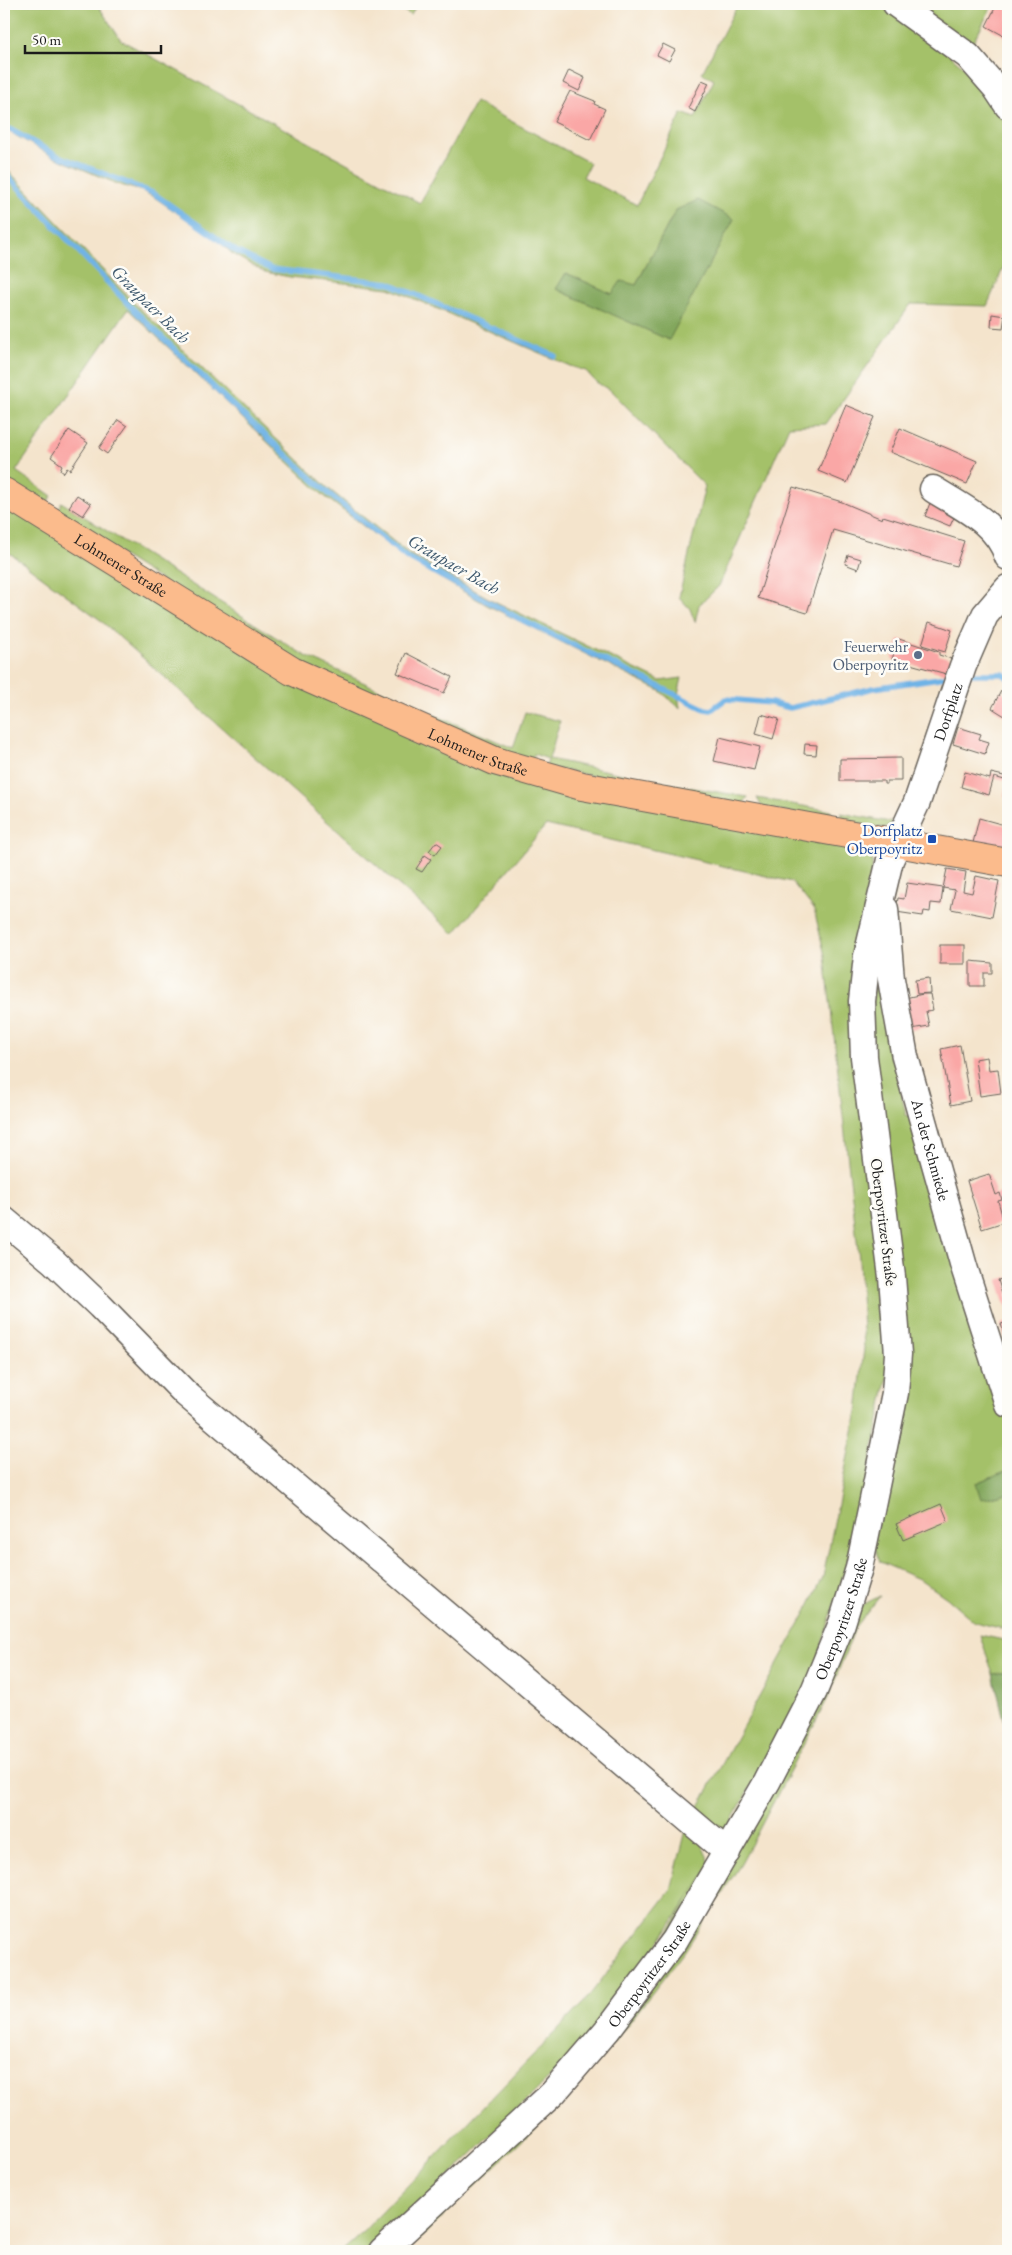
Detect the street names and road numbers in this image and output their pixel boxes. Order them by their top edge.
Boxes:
street label: Lohmener Straße [71,528,172,602]
street label: Dorfplatz [928,680,967,743]
street label: Lohmener Straße [425,722,530,780]
street label: An der Schmiede [907,1096,955,1203]
street label: Oberpoyritzer Straße [866,1157,902,1287]
street label: Oberpoyritzer Straße [809,1556,871,1683]
street label: Oberpoyritzer Straße [602,1916,695,2032]

